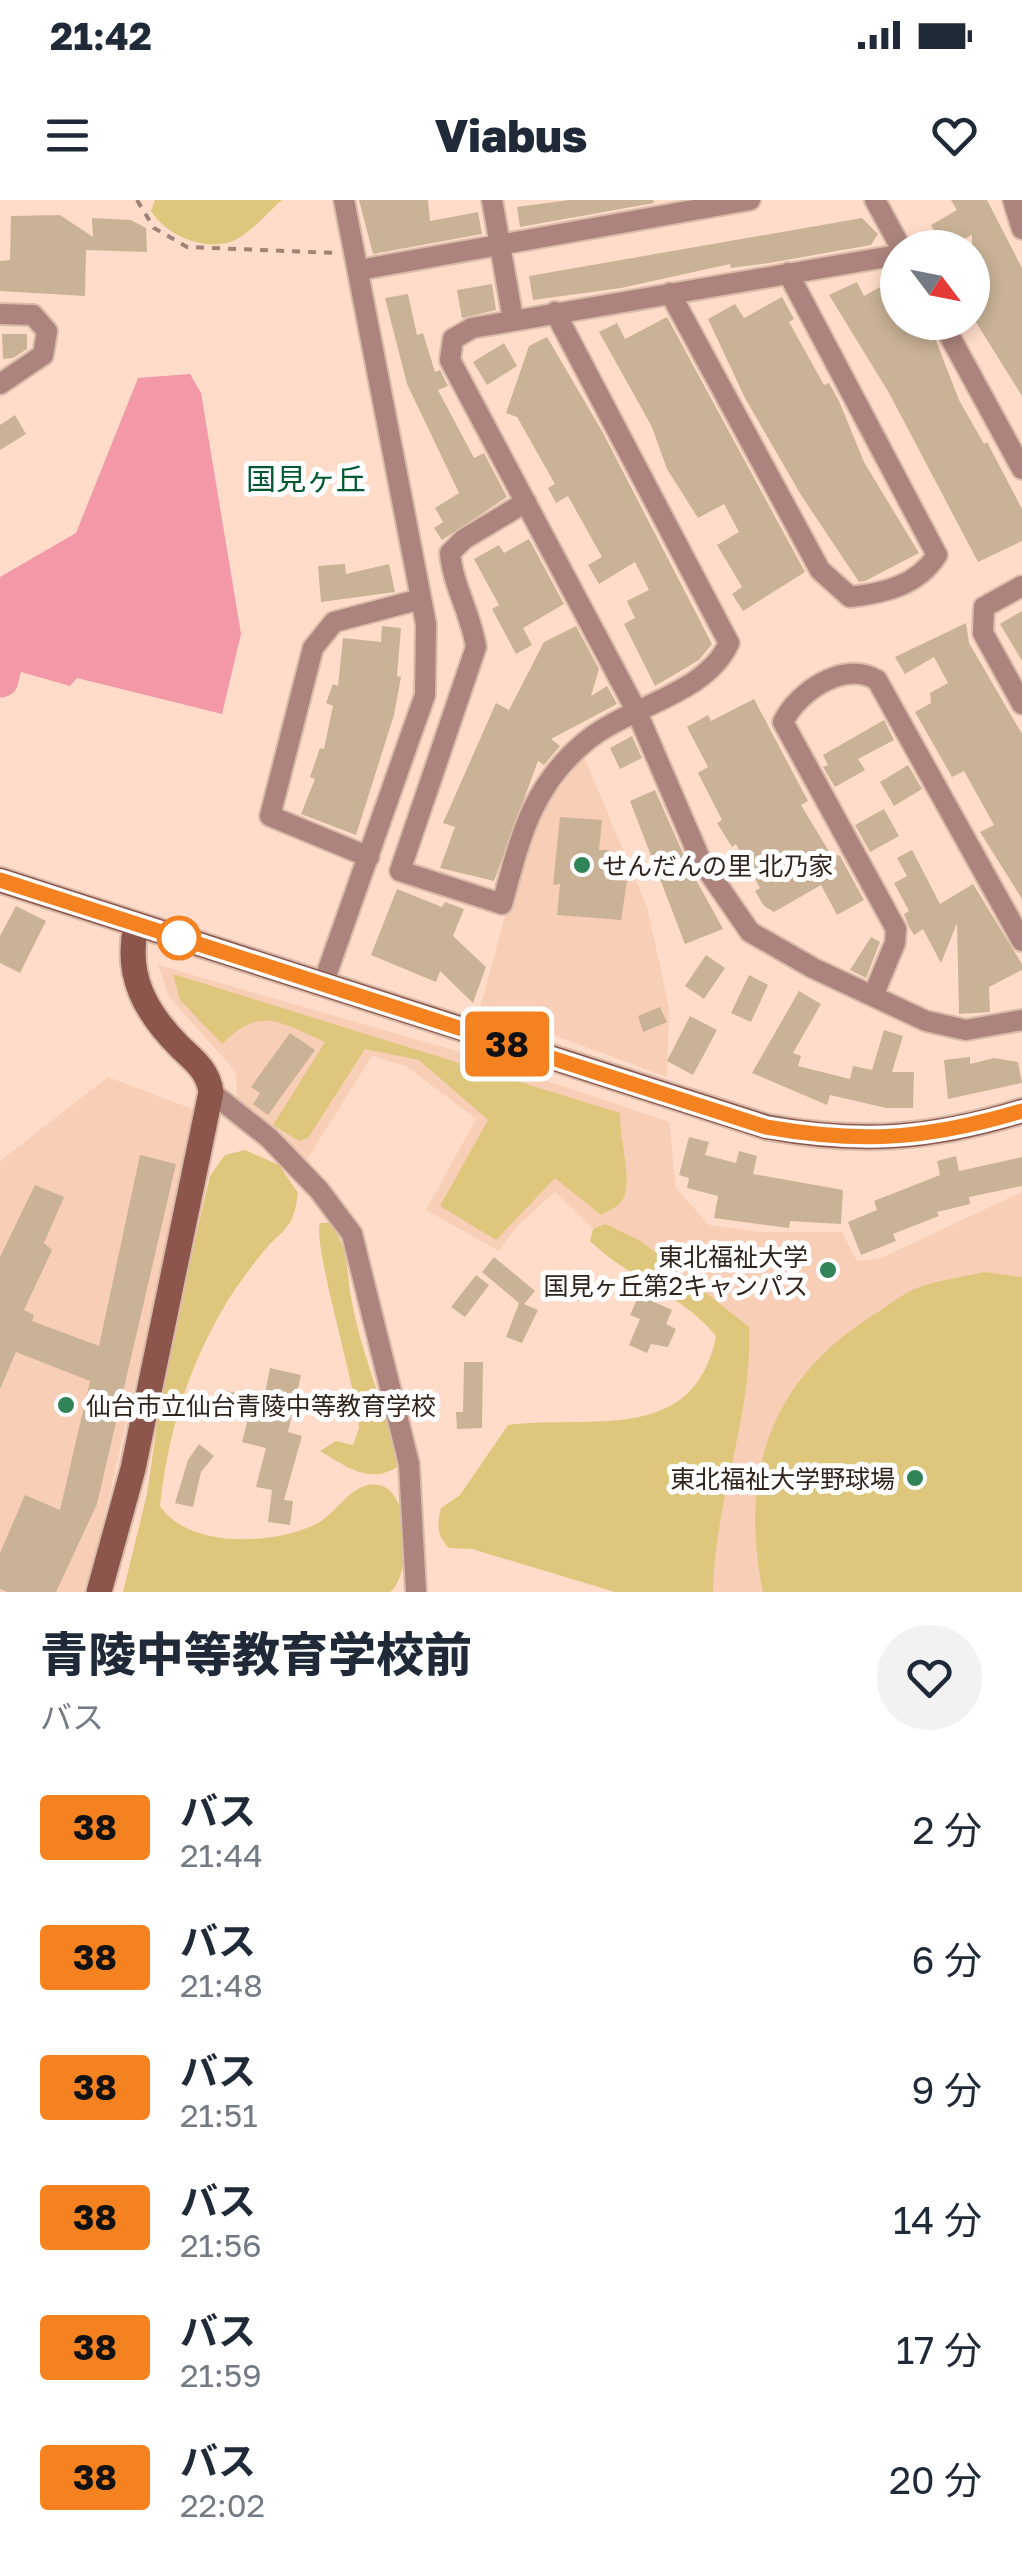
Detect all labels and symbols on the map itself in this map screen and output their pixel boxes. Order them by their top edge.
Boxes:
north arrow [880,230,990,340]
district label: 国見ヶ丘 [246,461,366,497]
place label: せんだんの里 北乃家 [602,850,833,881]
marker: せんだんの里 北乃家 [571,854,593,876]
unlabelled marker [158,917,200,959]
line badge: 38 [462,1012,552,1076]
place label: 東北福祉大学 国見ヶ丘第2キャンパス [543,1241,808,1301]
marker: 東北福祉大学 国見ヶ丘第2キャンパス [817,1259,839,1281]
place label: 仙台市立仙台青陵中等教育学校 [86,1390,436,1421]
marker: 仙台市立仙台青陵中等教育学校 [55,1394,77,1416]
place label: 東北福祉大学野球場 [670,1463,895,1494]
marker: 東北福祉大学野球場 [904,1467,926,1489]

